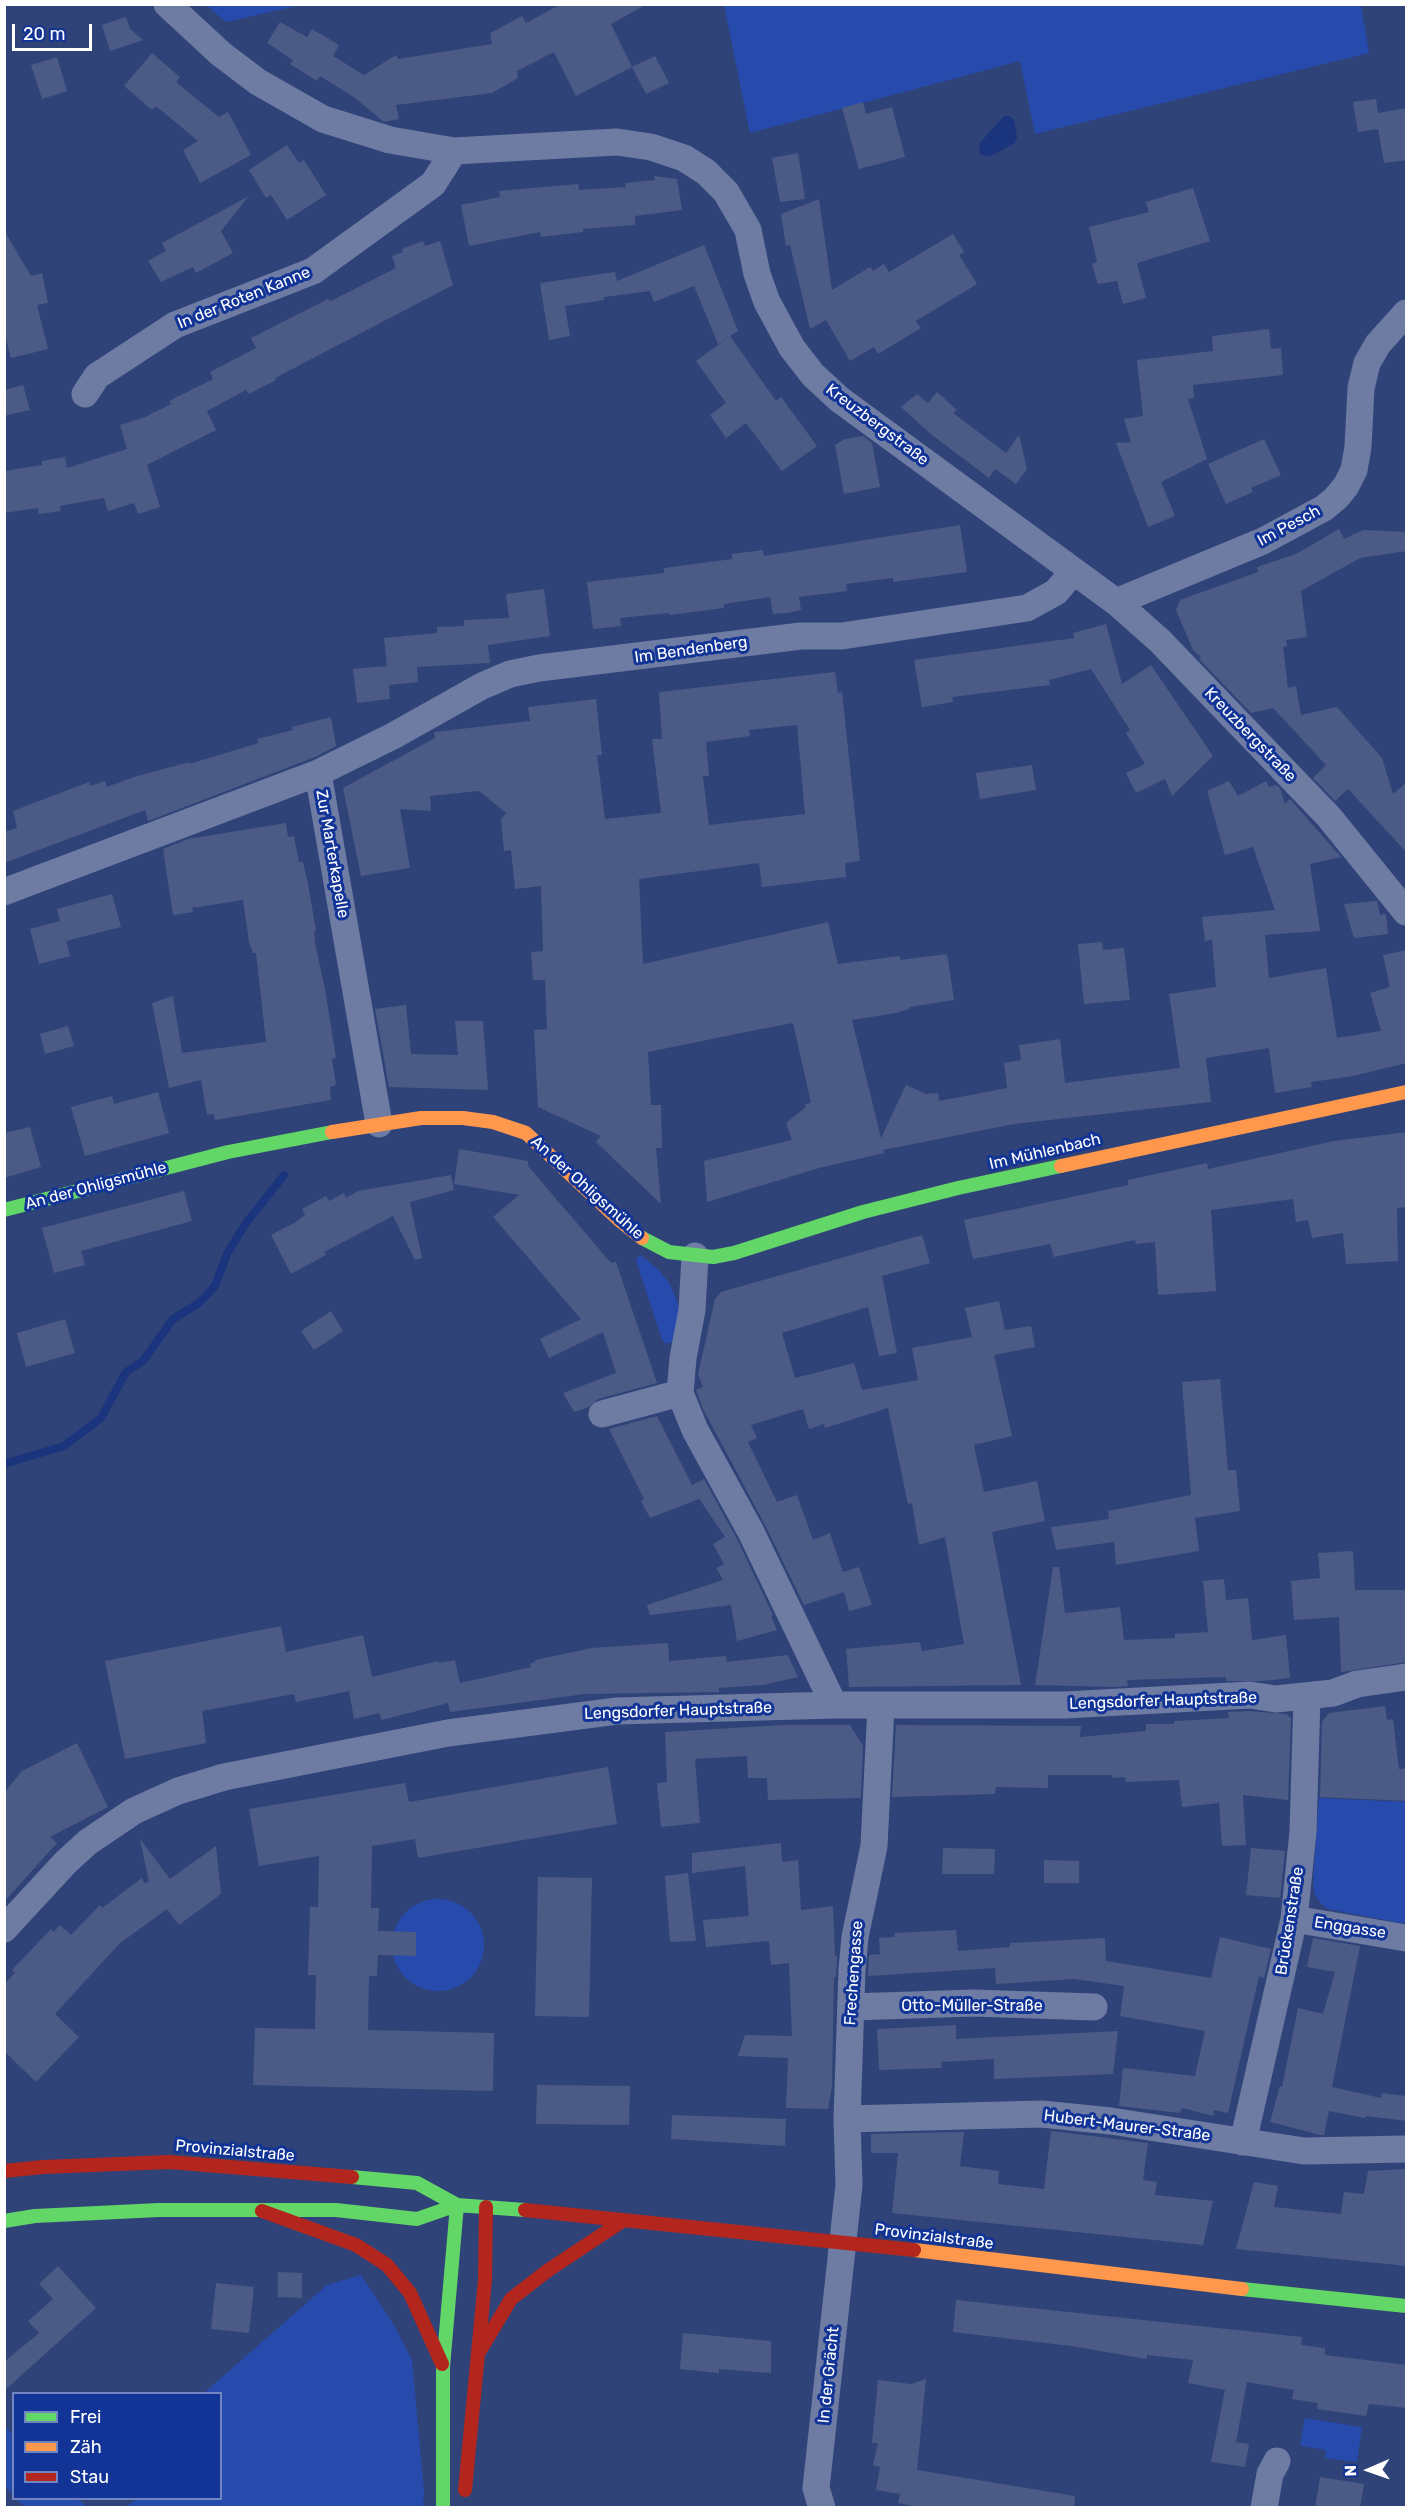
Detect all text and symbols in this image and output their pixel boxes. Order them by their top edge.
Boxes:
scale bar [15,12,94,50]
text: 20 m [23,23,65,45]
street label: In der Roten Kanne [175,263,313,333]
street label: Kreuzbergstraße [822,380,932,470]
street label: Im Pesch [1254,501,1324,551]
street label: Im Bendenberg [633,633,749,667]
street label: Kreuzbergstraße [1200,684,1300,786]
street label: Zur Marterkapelle [311,788,353,920]
street label: Im Mühlenbach [987,1130,1103,1174]
street label: An der Ohligsmühle [527,1132,647,1244]
street label: An der Ohligsmühle [23,1158,169,1214]
street label: Lengsdorfer Hauptstraße [1069,1688,1257,1714]
street label: Lengsdorfer Hauptstraße [584,1698,772,1724]
street label: Brückenstraße [1272,1866,1308,1976]
street label: Enggasse [1313,1913,1387,1943]
street label: Frechengasse [841,1920,867,2026]
street label: Otto-Müller-Straße [901,1996,1043,2016]
street label: Hubert-Maurer-Straße [1043,2106,1211,2146]
street label: Provinzialstraße [174,2136,296,2166]
street label: Provinzialstraße [873,2220,995,2254]
street label: In der Grächt [814,2326,844,2424]
legend [12,2392,222,2500]
text: Frei [70,2406,101,2428]
text: Zäh [70,2436,102,2458]
north arrow [1339,2440,1399,2500]
text: N [1341,2465,1360,2477]
text: Stau [70,2466,109,2488]

